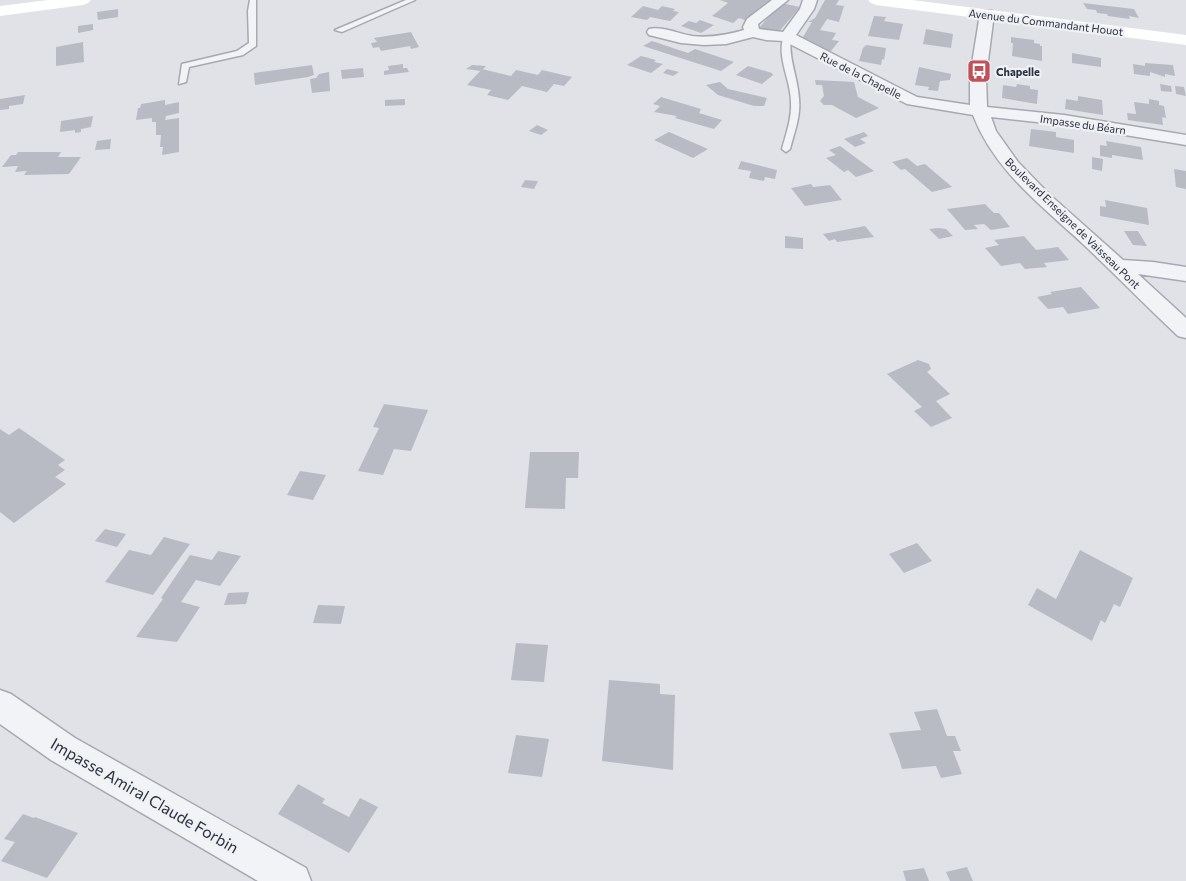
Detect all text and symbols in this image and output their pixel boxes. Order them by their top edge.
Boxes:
street label: Avenue du Commandant Houot [968,6,1125,38]
street label: Rue de la Chapelle [818,49,904,101]
bus stop icon: Chapelle [966,58,992,84]
place label: Chapelle [996,65,1040,78]
street label: Impasse du Béarn [1039,112,1127,136]
street label: Boulevard Enseigne de Vaisseau Pont [1003,155,1144,291]
street label: Impasse Amiral Claude Forbin [48,733,242,857]

